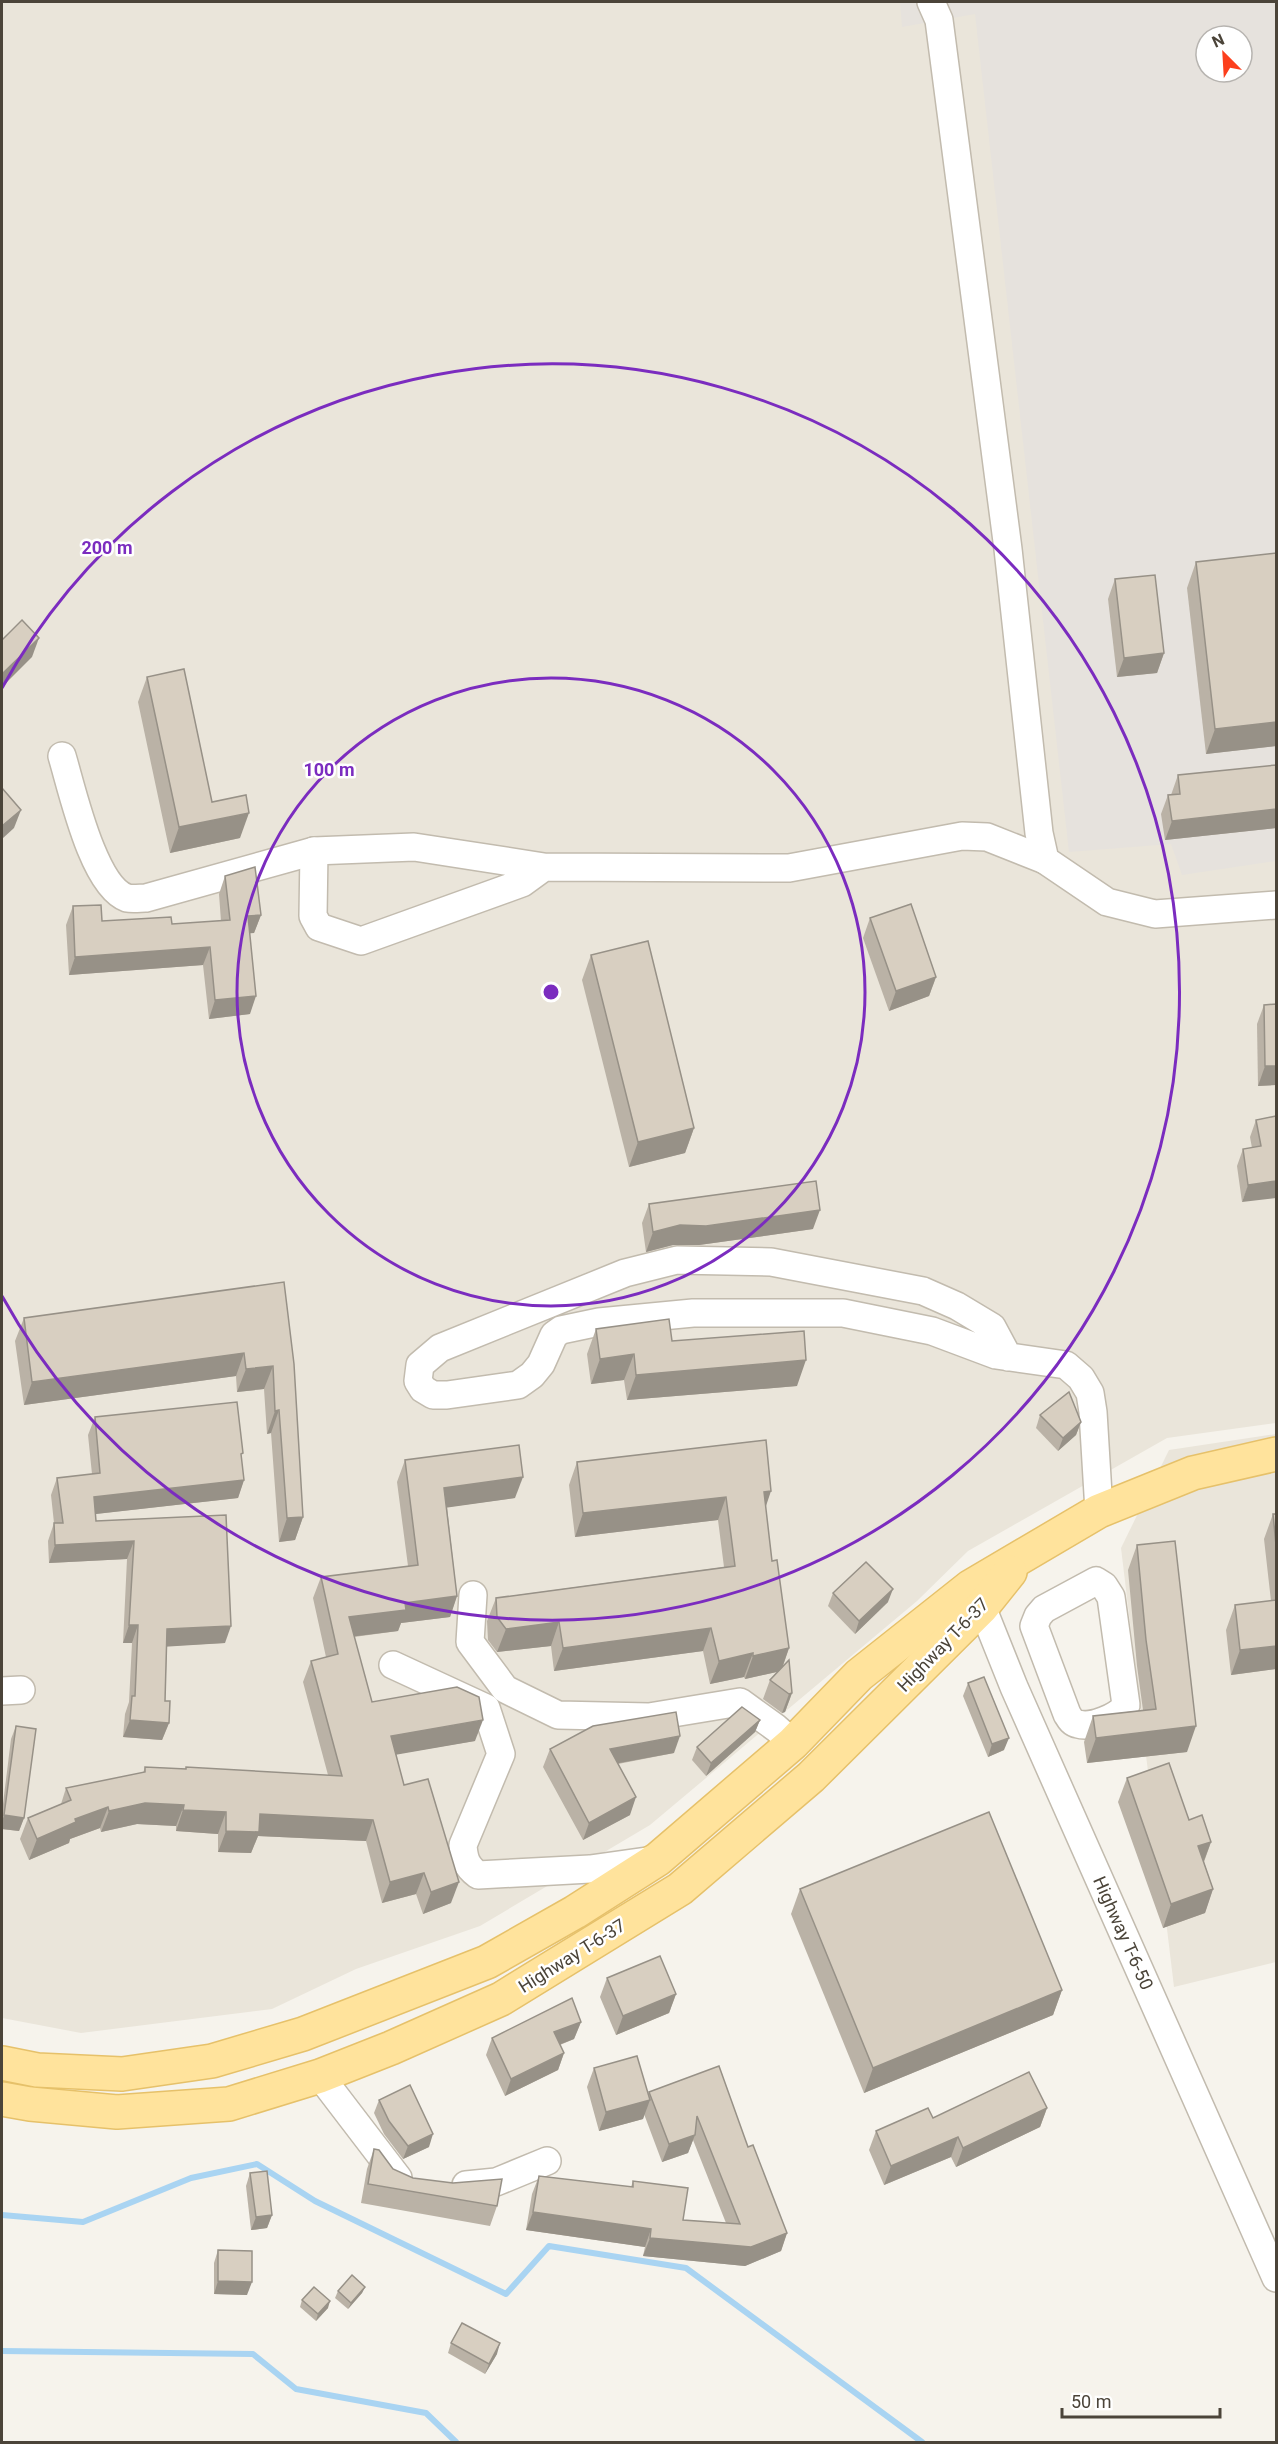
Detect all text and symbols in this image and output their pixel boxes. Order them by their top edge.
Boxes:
north arrow [1194,24,1254,84]
text: N [1209,30,1227,52]
text: 200 m [81,537,133,558]
text: 100 m [303,759,355,780]
centre of rings [541,982,561,1002]
street label: Highway T-6-37 [893,1593,993,1696]
street label: Highway T-6-50 [1089,1873,1158,1993]
street label: Highway T-6-37 [514,1914,629,1997]
scale bar [1062,2381,1220,2419]
text: 50 m [1071,2391,1111,2412]

